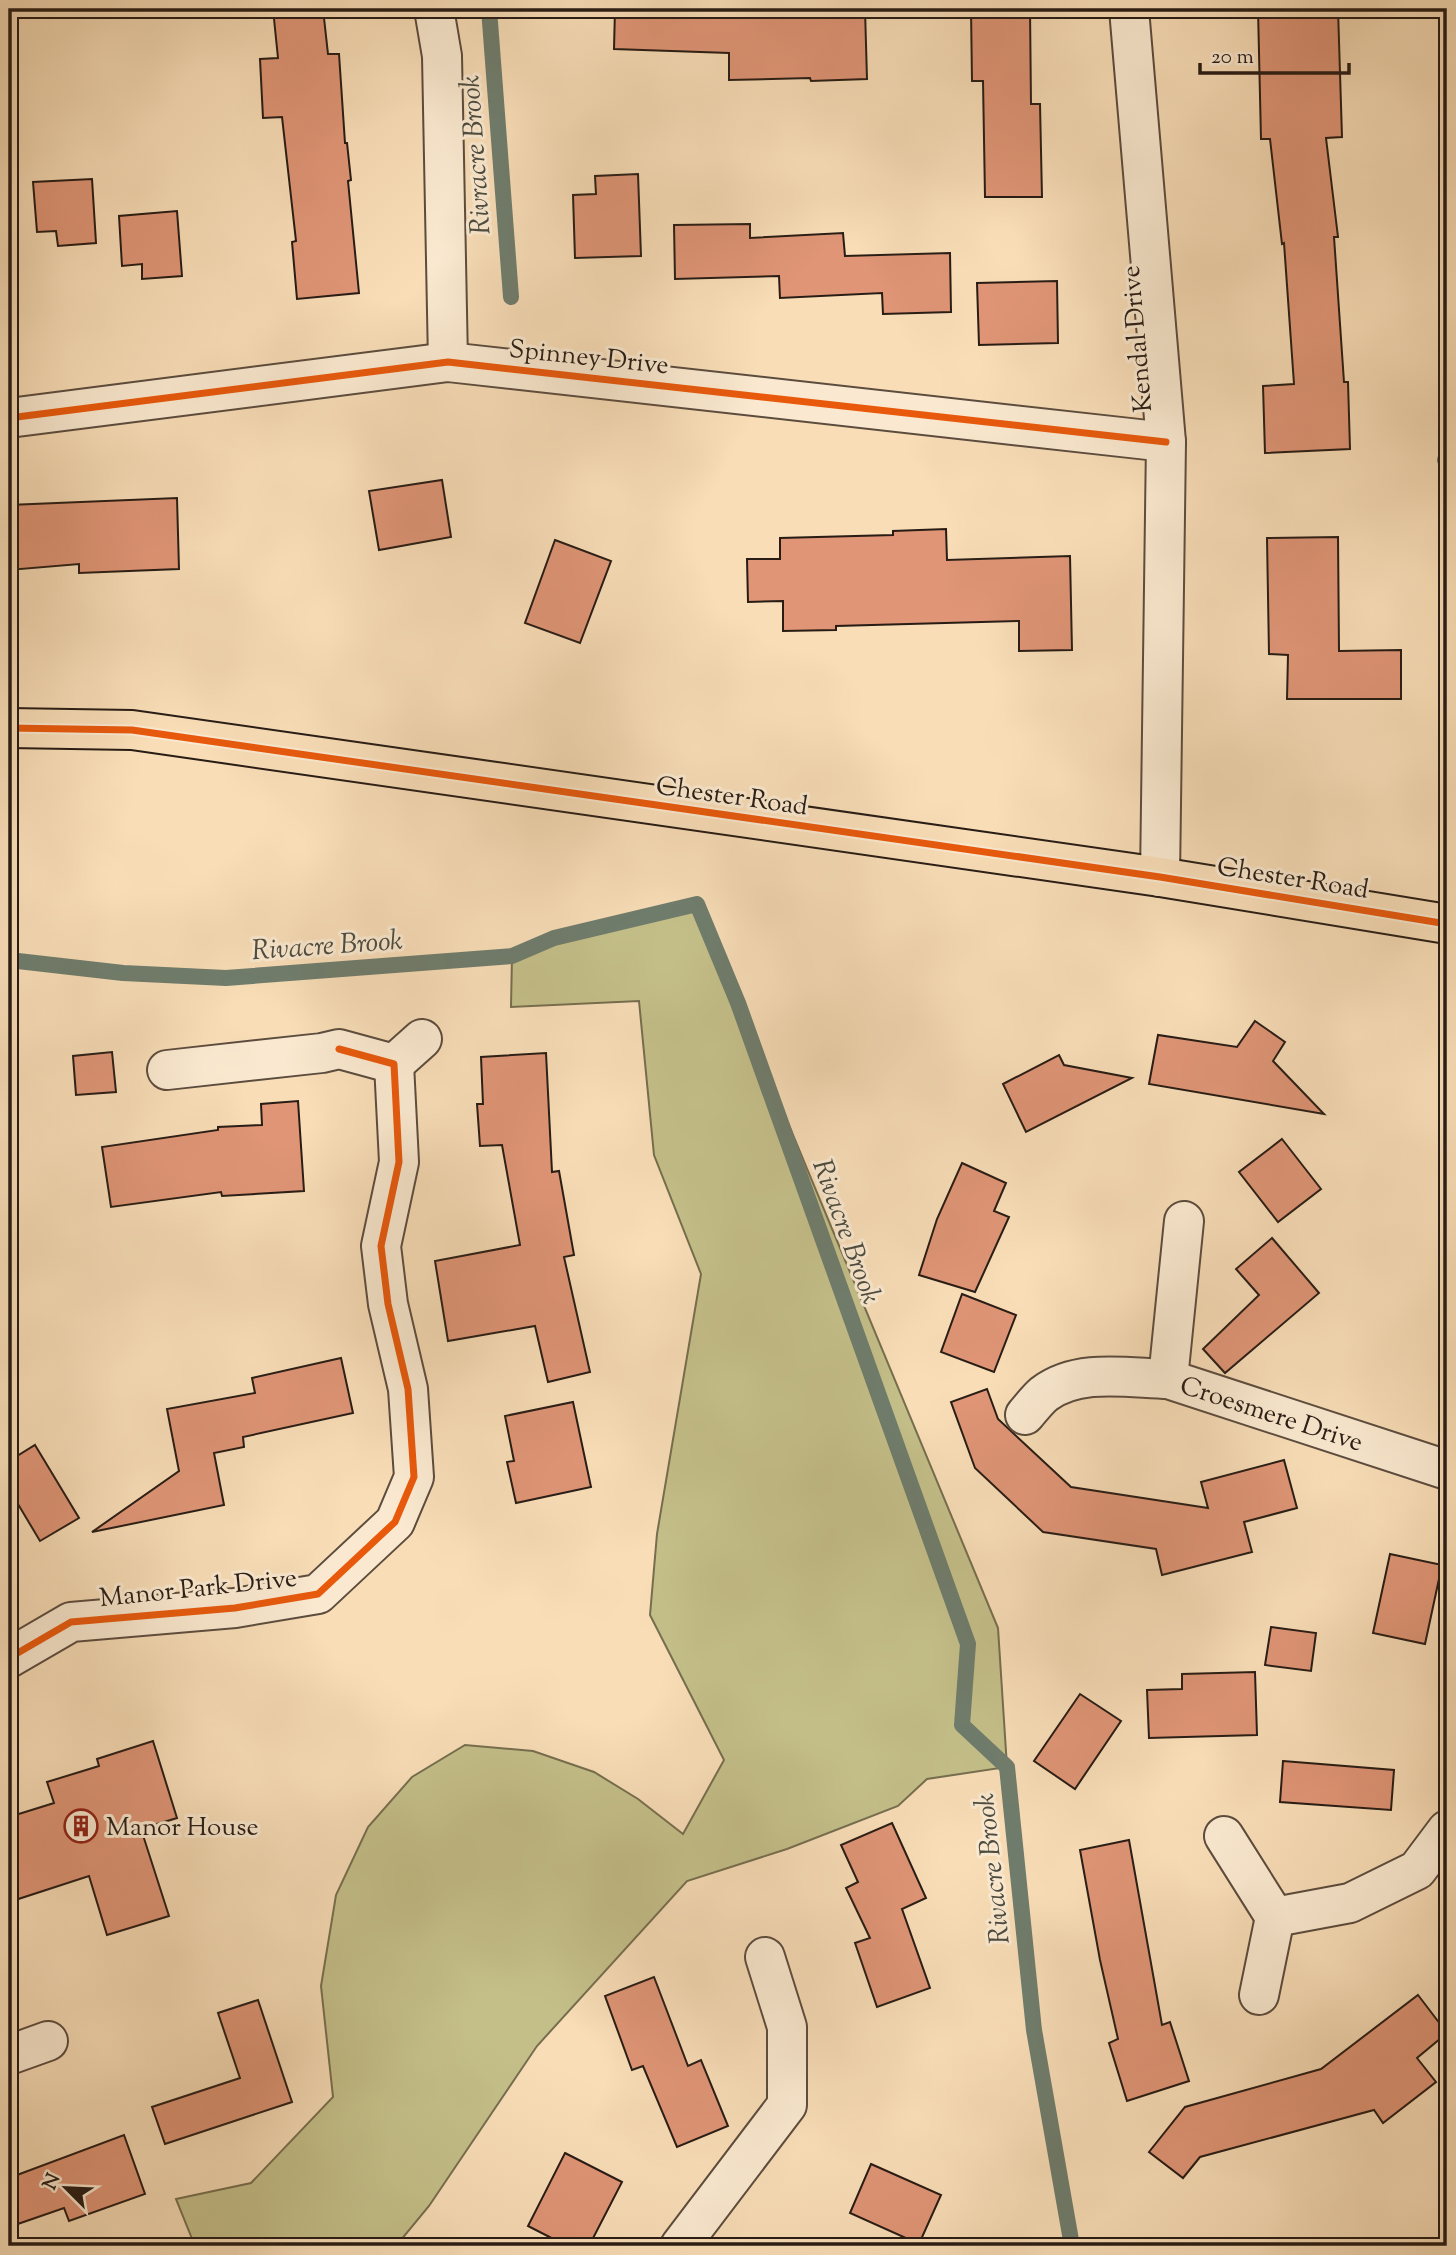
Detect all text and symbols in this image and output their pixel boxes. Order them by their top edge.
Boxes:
scale bar [1200,32,1349,76]
text: 20 m [1211,43,1254,73]
water label: Rivracre Brook [451,73,503,236]
street label: Kendal Drive [1114,264,1163,414]
street label: Spinney Drive [507,332,671,385]
street label: Chester Road [653,769,810,826]
street label: Chester Road [1214,849,1371,910]
water label: Rivacre Brook [250,922,404,972]
water label: Rivacre Brook [800,1154,890,1310]
street label: Croesmere Drive [1175,1368,1367,1462]
street label: Manor Park Drive [98,1561,299,1618]
water label: Rivacre Brook [966,1791,1022,1946]
building icon: Manor House [62,1807,100,1845]
place label: Manor House [106,1810,259,1847]
north arrow [32,2154,102,2224]
text: N [37,2170,68,2195]

